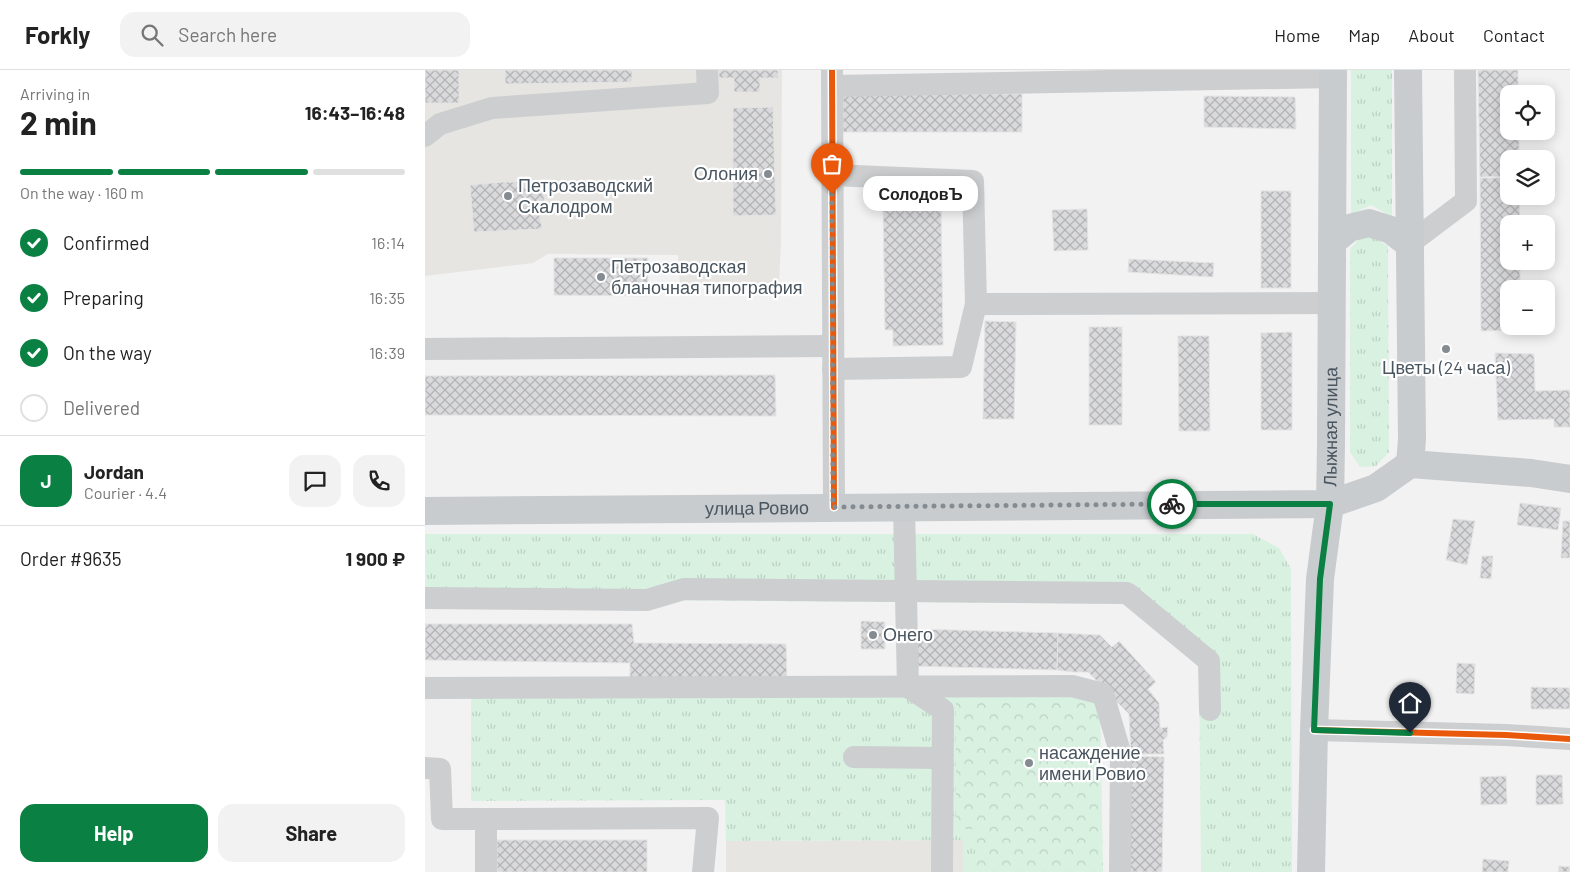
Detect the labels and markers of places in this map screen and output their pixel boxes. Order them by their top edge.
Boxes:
pin [811,143,853,194]
place label: Олония [694,162,758,184]
marker: Олония [762,168,774,180]
place label: Петрозаводский Скалодром [518,174,653,217]
callout: СолодовЪ [862,176,977,212]
marker: Петрозаводский Скалодром [502,190,514,202]
place label: Петрозаводская бланочная типография [611,255,803,298]
marker: Петрозаводская бланочная типография [595,271,607,283]
marker: Цветы (24 часа) [1440,343,1452,355]
place label: Цветы (24 часа) [1382,356,1510,378]
place label: Онего [883,623,933,645]
marker: Онего [867,629,879,641]
pin [1389,682,1431,733]
place label: насаждение имени Ровио [1039,741,1146,784]
marker: насаждение имени Ровио [1023,757,1035,769]

